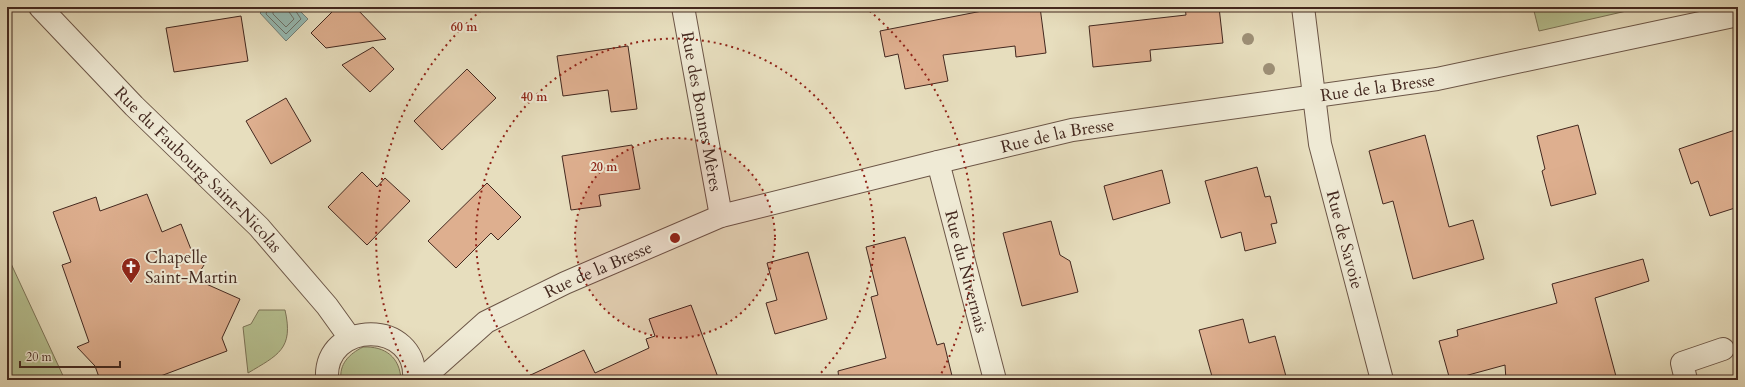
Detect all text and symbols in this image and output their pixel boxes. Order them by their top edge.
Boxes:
text: 60 m [451,19,478,35]
street label: Rue des Bonnes Mères [676,30,727,193]
street label: Rue de la Bresse [1319,68,1437,107]
street label: Rue du Faubourg Saint-Nicolas [109,81,287,258]
text: 40 m [521,89,548,105]
street label: Rue de la Bresse [998,113,1116,159]
text: 20 m [591,159,618,175]
street label: Rue de Savoie [1321,188,1369,292]
street label: Rue du Nivernais [939,208,993,336]
centre of rings [668,231,682,245]
street label: Rue de la Bresse [540,236,656,304]
place label: Chapelle Saint-Martin [145,246,238,289]
church icon: Chapelle Saint-Martin [120,256,142,284]
scale bar [20,343,120,369]
text: 20 m [26,349,53,365]

